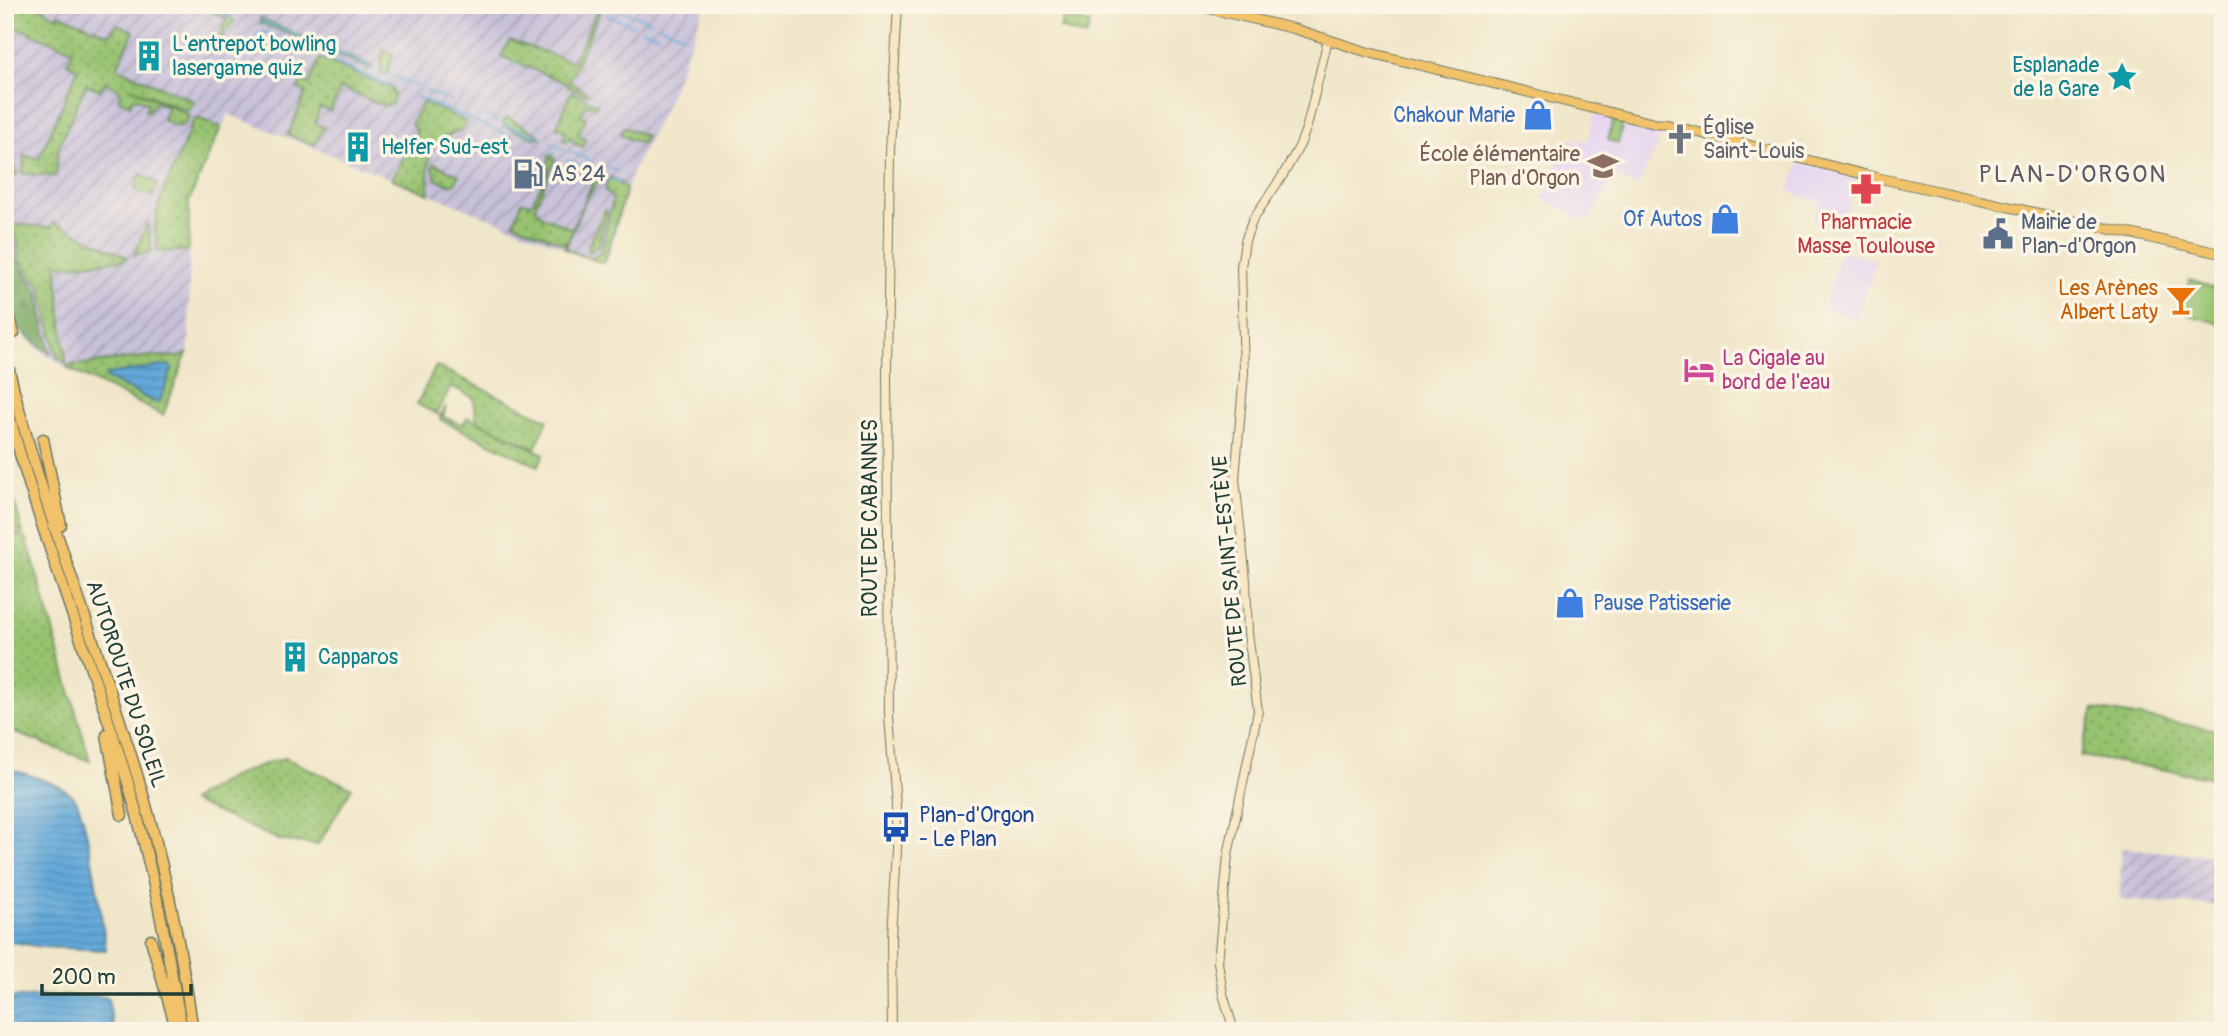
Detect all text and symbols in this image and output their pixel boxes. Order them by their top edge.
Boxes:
place label: L'entrepot bowling lasergame quiz [172,31,336,82]
building icon: L'entrepot bowling lasergame quiz [132,39,166,73]
place label: Esplanade de la Gare [2012,52,2100,103]
place icon: Esplanade de la Gare [2105,60,2139,94]
shop icon: Chakour Marie [1521,98,1555,132]
place label: Chakour Marie [1393,102,1516,129]
place label: Église Saint-Louis [1703,114,1805,165]
church icon: Église Saint-Louis [1663,122,1697,156]
building icon: Helfer Sud-est [341,130,375,164]
place label: Helfer Sud-est [381,134,509,161]
place label: École élémentaire Plan d'Orgon [1419,141,1581,192]
school or university icon: École élémentaire Plan d'Orgon [1586,149,1620,183]
fuel station icon: AS 24 [511,157,545,191]
district label: PLAN-D'ORGON [1978,160,2168,189]
place label: AS 24 [551,161,605,188]
pharmacy icon: Pharmacie Masse Toulouse [1849,172,1883,206]
shop icon: Of Autos [1708,202,1742,236]
place label: Of Autos [1623,206,1703,233]
place label: Pharmacie Masse Toulouse [1797,209,1935,260]
place label: Mairie de Plan-d'Orgon [2021,209,2136,260]
public building icon: Mairie de Plan-d'Orgon [1981,217,2015,251]
place label: Les Arènes Albert Laty [2058,275,2159,326]
bar icon: Les Arènes Albert Laty [2164,283,2198,317]
place label: La Cigale au bord de l'eau [1722,345,1830,396]
hotel icon: La Cigale au bord de l'eau [1682,353,1716,387]
street label: ROUTE DE CABANNES [857,419,884,617]
street label: ROUTE DE SAINT-ESTÈVE [1206,454,1254,688]
street label: AUTOROUTE DU SOLEIL [80,577,172,791]
shop icon: Pause Patisserie [1553,586,1587,620]
place label: Pause Patisserie [1593,590,1731,617]
building icon: Capparos [278,640,312,674]
place label: Capparos [318,644,399,671]
place label: Plan-d'Orgon - Le Plan [919,802,1034,853]
bus stop icon: Plan-d'Orgon - Le Plan [879,810,913,844]
scale bar [42,952,191,996]
text: 200 m [52,964,116,991]

